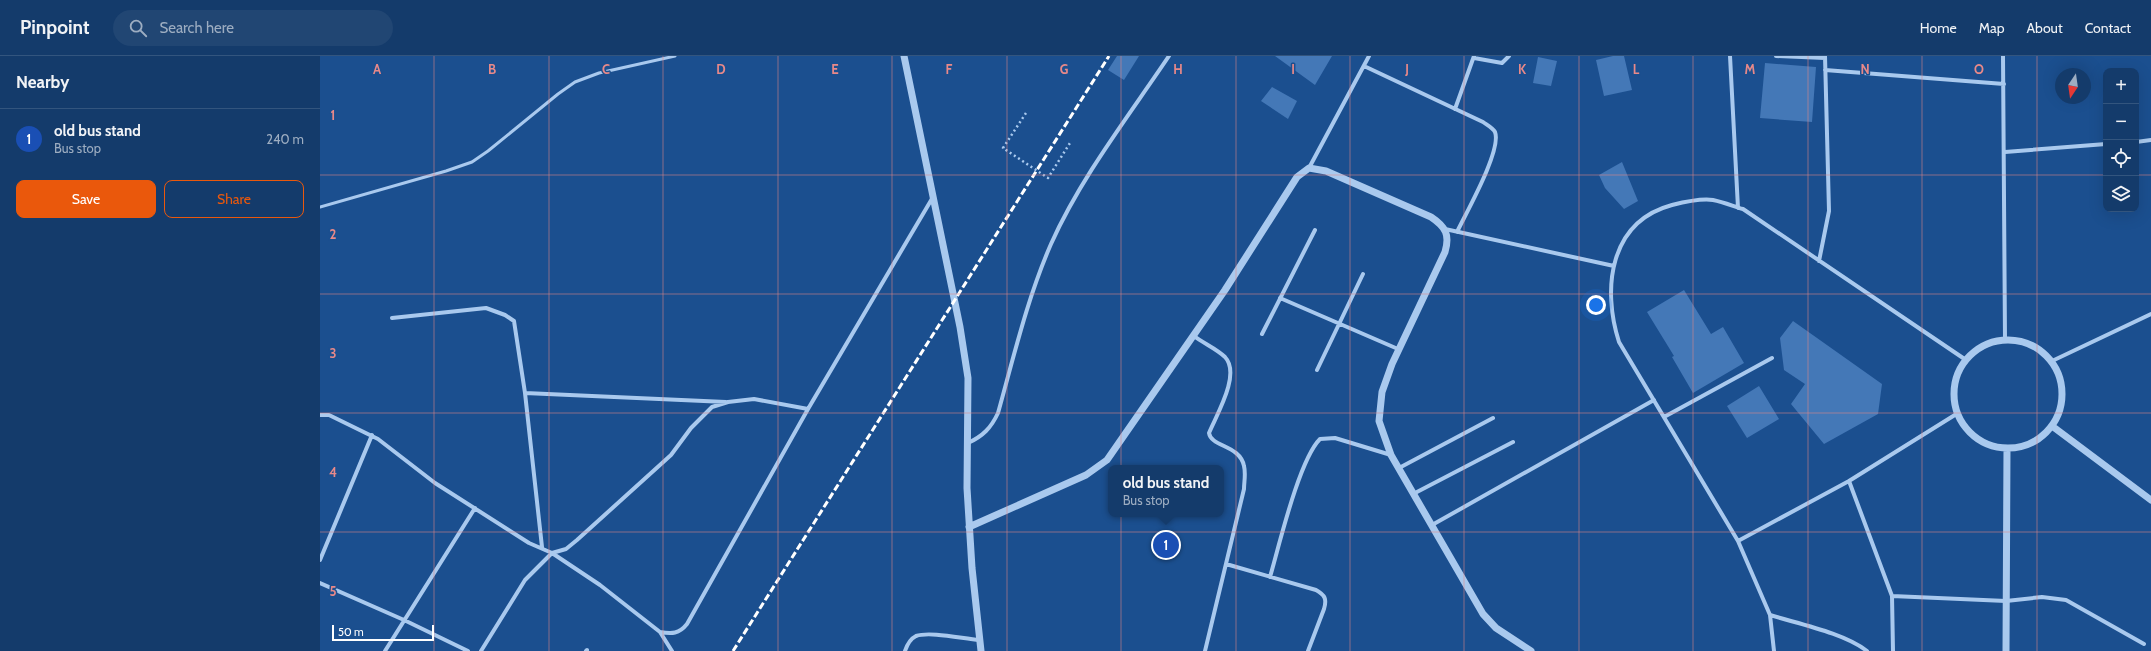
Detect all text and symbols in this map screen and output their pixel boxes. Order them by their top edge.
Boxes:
search box [113,10,393,46]
text: Pinpoint [20,16,89,39]
icon: search [127,17,149,39]
text: Search here [159,19,234,37]
text: Home [1920,19,1957,37]
text: Map [1979,19,2004,37]
text: About [2026,19,2063,37]
text: Contact [2085,19,2131,37]
text: A [373,61,382,77]
text: B [488,61,496,77]
text: C [602,61,610,77]
text: D [716,61,726,77]
text: E [831,61,839,77]
text: F [946,61,953,77]
text: G [1060,61,1069,77]
text: H [1173,61,1183,77]
text: I [1291,61,1295,77]
text: J [1404,61,1409,77]
text: K [1518,61,1527,77]
text: L [1633,61,1640,77]
text: M [1745,61,1756,77]
text: N [1860,61,1870,77]
text: O [1974,61,1984,77]
north arrow [2055,68,2091,104]
map controls [2103,68,2139,212]
button: + [2103,68,2139,104]
text: Nearby [16,72,69,92]
button: − [2103,104,2139,140]
text: 1 [331,107,335,123]
text: old bus stand [54,122,141,140]
text: 1 [27,131,31,147]
text: 240 m [266,131,304,147]
text: Bus stop [54,140,101,156]
button: locate [2103,140,2139,176]
button: layers [2103,176,2139,212]
button: Save [16,180,156,218]
button: Share [164,180,304,218]
text: 2 [330,226,337,242]
your location [1586,295,1606,315]
text: 3 [329,345,337,361]
text: 4 [329,464,337,480]
popup [1108,465,1224,517]
text: old bus stand [1123,474,1209,492]
text: Bus stop [1123,492,1170,508]
pin: 1 [1153,530,1179,560]
text: 5 [330,583,337,599]
scale bar [332,623,434,642]
text: 50 m [338,625,364,639]

